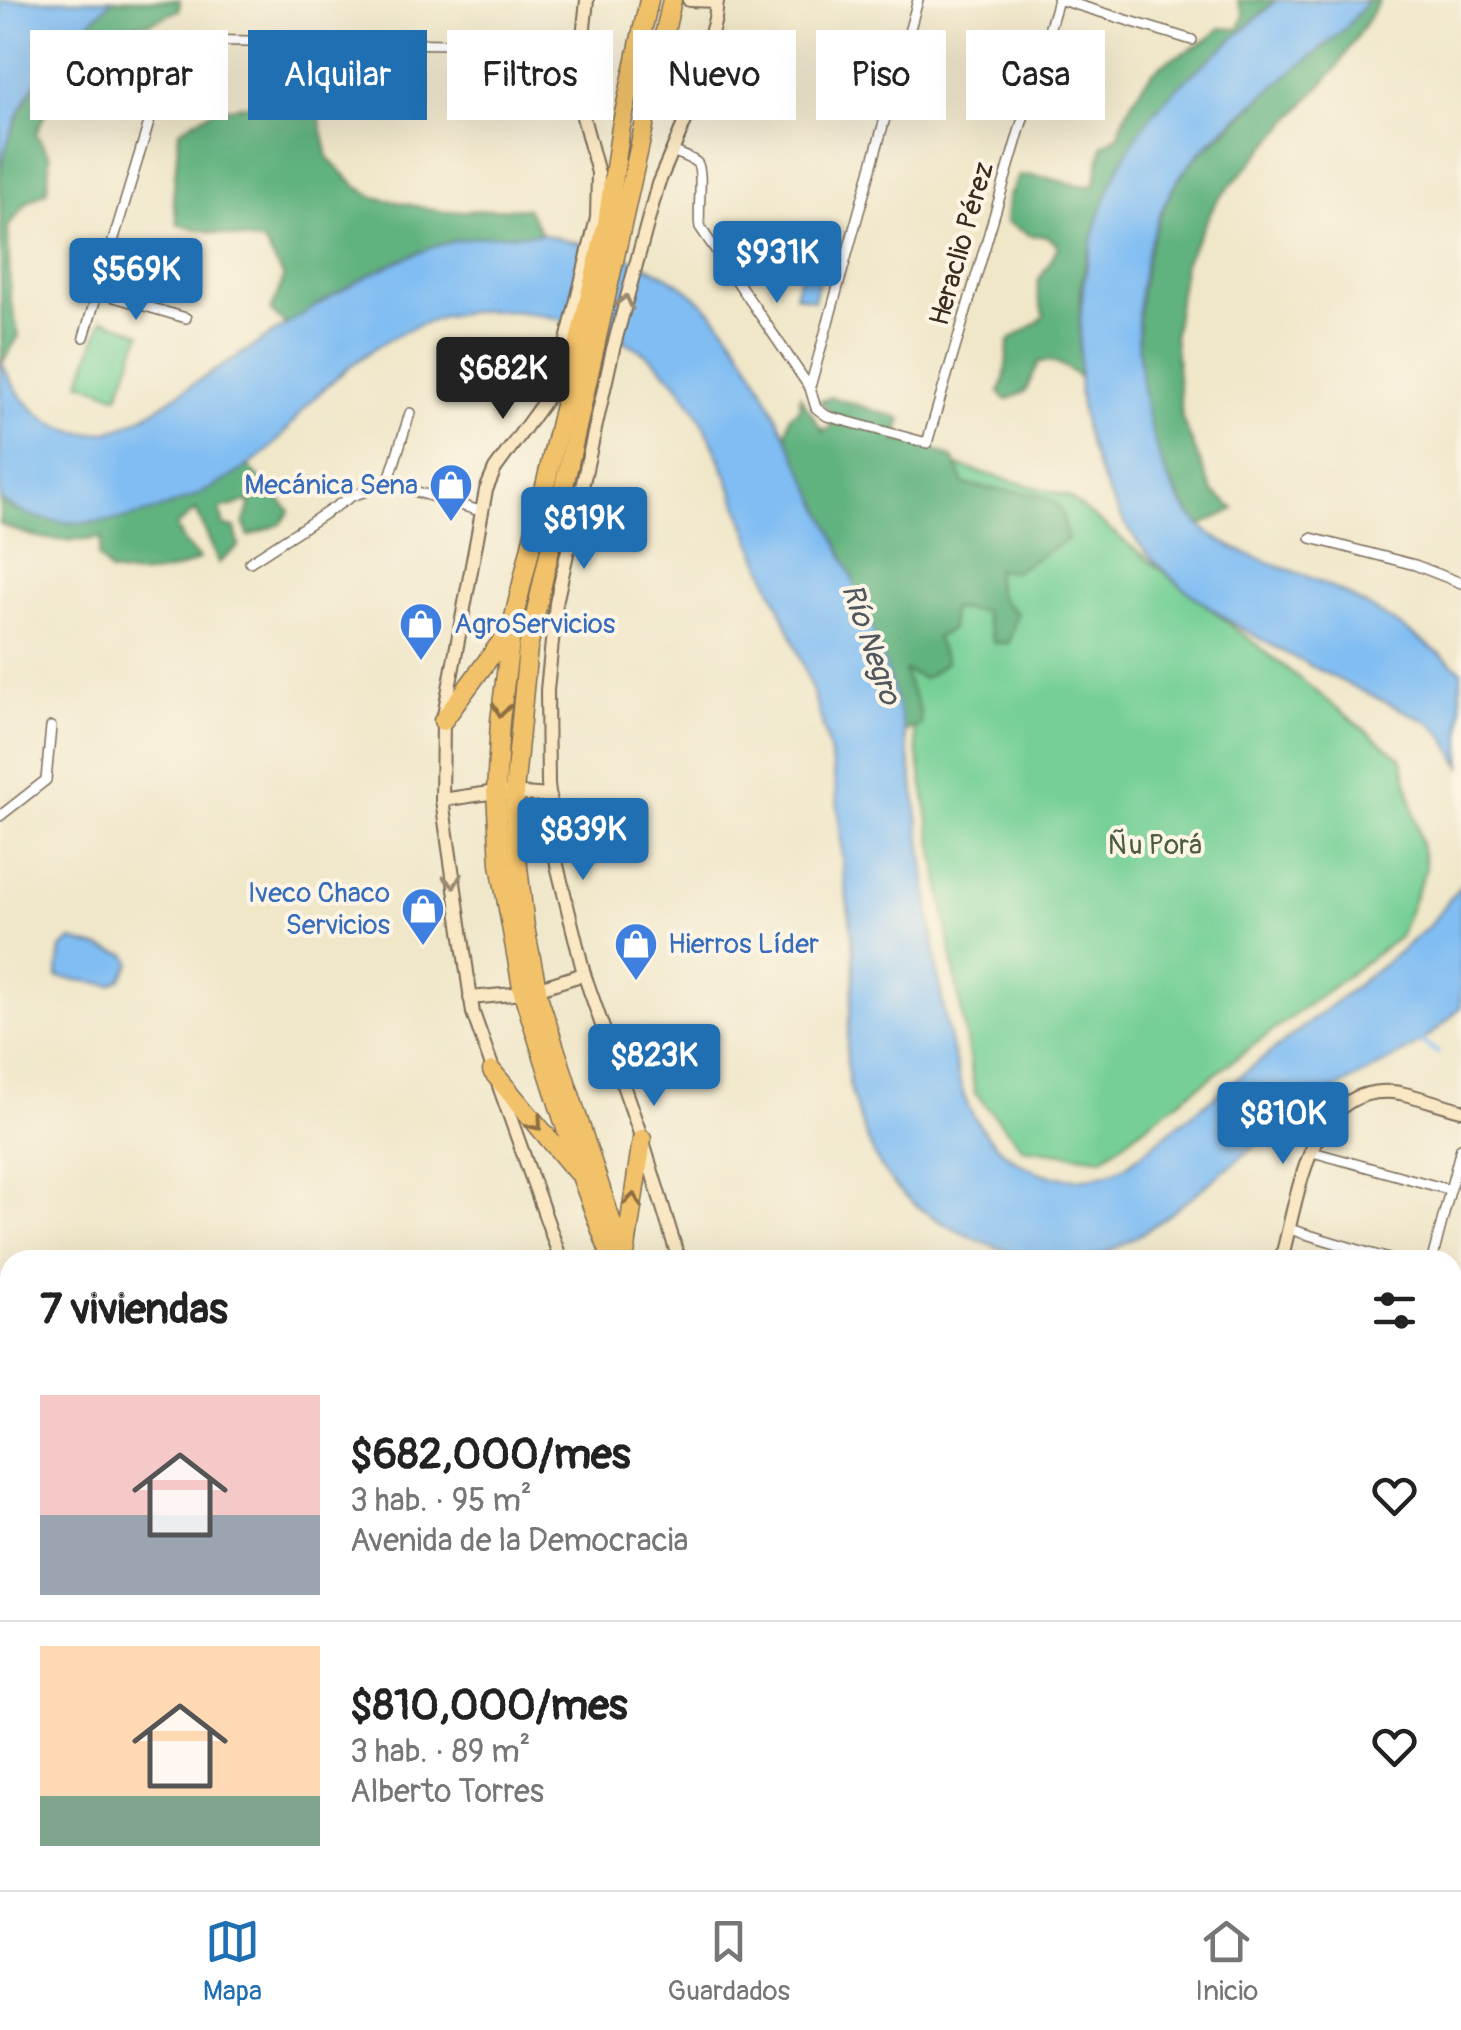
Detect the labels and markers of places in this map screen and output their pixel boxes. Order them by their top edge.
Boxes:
pin: $931K [707,221,847,306]
pin: $569K [66,238,206,323]
pin: $682K [433,337,573,422]
shop icon: Mecánica Sena [428,462,474,523]
place label: Mecánica Sena [244,468,418,503]
pin: $819K [514,487,654,572]
shop icon: AgroServicios [398,601,444,662]
place label: AgroServicios [454,607,616,642]
pin: $839K [513,798,653,883]
place label: Iveco Chaco Servicios [248,876,390,943]
shop icon: Iveco Chaco Servicios [400,886,446,947]
shop icon: Hierros Líder [613,921,659,982]
place label: Hierros Líder [668,927,819,962]
pin: $823K [584,1024,724,1109]
pin: $810K [1213,1082,1353,1167]

